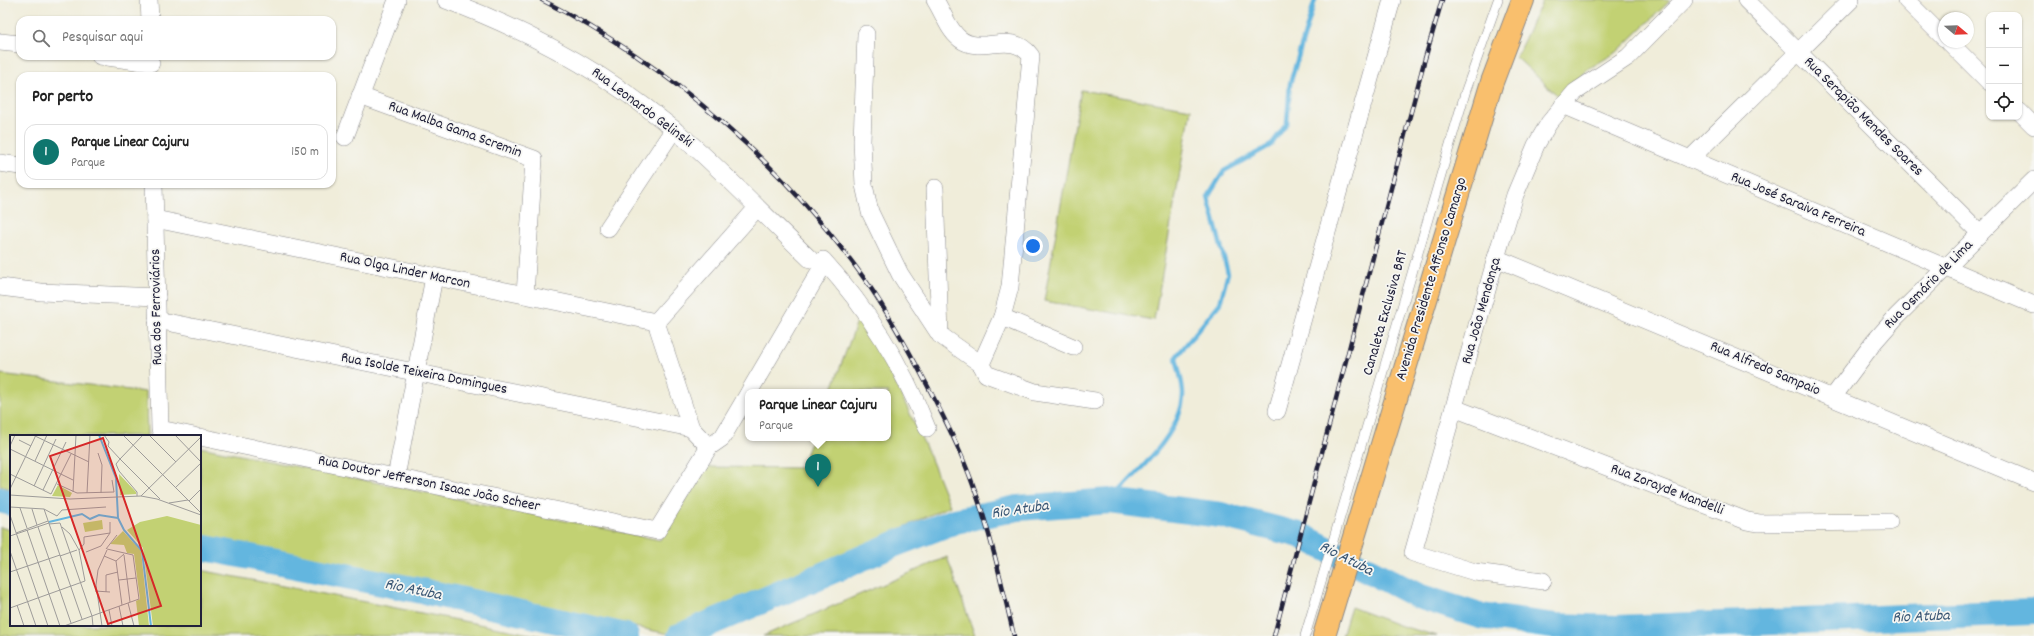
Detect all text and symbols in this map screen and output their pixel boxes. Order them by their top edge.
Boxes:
north arrow [1938,12,1974,48]
map controls [1986,12,2022,120]
button: + [1986,12,2022,48]
search box [16,16,336,60]
icon: search [30,27,52,49]
text: Pesquisar aqui [62,27,143,49]
button: − [1986,48,2022,84]
street label: Rua Serapião Mendes Soares [1798,52,1928,182]
street label: Rua Leonardo Gelinski [586,62,698,154]
button: locate [1986,84,2022,120]
text: Por perto [32,86,93,110]
street label: Rua Malba Gama Scremin [385,96,525,164]
text: Parque Linear Cajuru [71,132,189,154]
text: 1 [45,143,47,162]
text: 150 m [291,143,319,162]
text: Parque [71,154,105,173]
street label: Rua José Saraiva Ferreira [1727,167,1870,244]
street label: Avenida Presidente Affonso Camargo [1391,174,1474,383]
street label: Rua Osmário de Lima [1879,235,1979,335]
your location [1023,236,1043,256]
street label: Rua Olga Linder Marcon [338,246,472,296]
street label: Canaleta Exclusiva BRT [1358,248,1414,378]
street label: Rua dos Ferroviários [145,249,169,365]
street label: Rua João Mendonça [1456,254,1508,367]
street label: Rua Alfredo Sampaio [1706,336,1824,402]
street label: Rua Isolde Teixeira Domingues [339,347,509,401]
popup [745,389,891,441]
text: Parque Linear Cajuru [759,395,877,417]
text: Parque [759,417,793,436]
inset map [10,435,201,626]
street label: Rua Doutor Jefferson Isaac João Scheer [316,450,543,518]
pin: 1 [805,454,831,487]
street label: Rua Zorayde Mandelli [1607,458,1727,522]
water label: Rio Atuba [990,494,1052,525]
water label: Rio Atuba [1315,536,1378,583]
water label: Rio Atuba [382,573,445,608]
water label: Rio Atuba [1892,604,1952,629]

